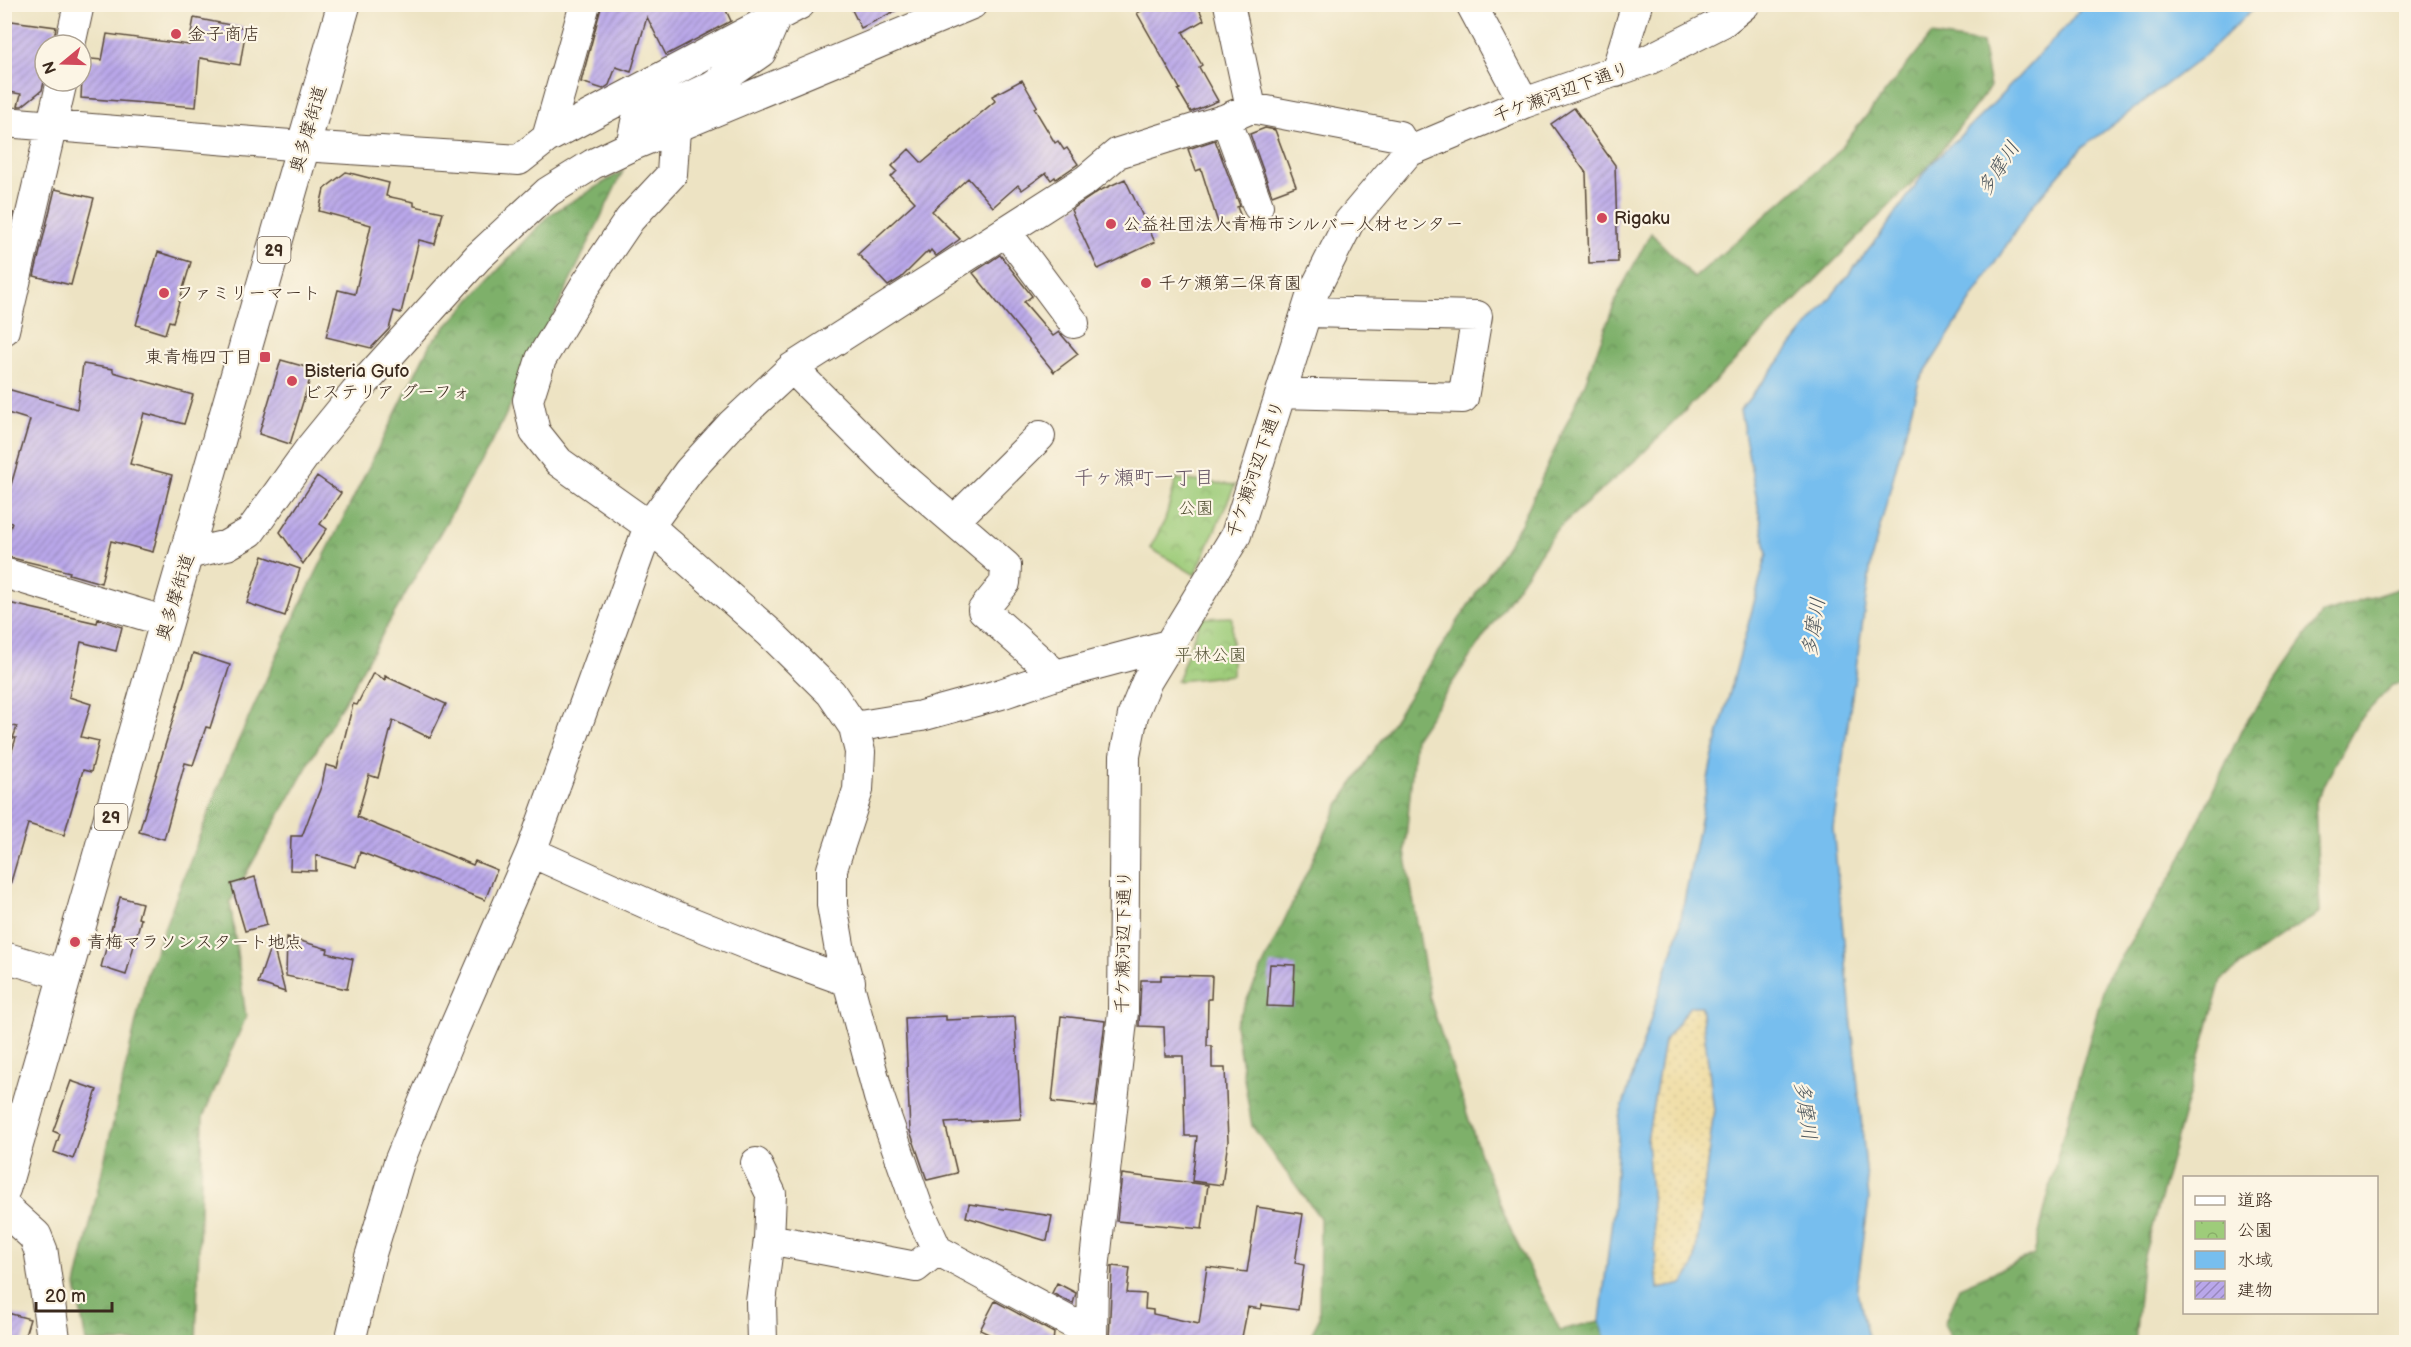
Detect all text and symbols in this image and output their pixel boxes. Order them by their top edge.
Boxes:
place label: 金子商店 [188,24,260,45]
marker: 金子商店 [169,27,183,41]
north arrow [33,33,93,93]
street label: 千ケ瀬河辺下通り [1490,58,1632,127]
text: N [39,59,61,76]
street label: 奥多摩街道 [286,83,331,175]
water label: 多摩川 [1972,137,2025,200]
place label: Rigaku [1614,208,1670,229]
marker: Rigaku [1595,211,1609,225]
place label: 公益社団法人青梅市シルバー人材センター [1123,214,1463,235]
marker: 公益社団法人青梅市シルバー人材センター [1104,217,1118,231]
road number: 29 [258,237,290,263]
place label: 千ケ瀬第二保育園 [1158,273,1302,294]
marker: 千ケ瀬第二保育園 [1139,276,1153,290]
place label: ファミリーマート [176,283,320,304]
marker: ファミリーマート [157,286,171,300]
place label: 東青梅四丁目 [145,347,253,368]
marker: 東青梅四丁目 [258,350,272,364]
place label: Bisteria Gufo ビステリア グーフォ [304,361,470,403]
marker: Bisteria Gufo ビステリア グーフォ [285,374,299,388]
street label: 千ケ瀬河辺下通り [1222,398,1289,541]
district label: 千ヶ瀬町一丁目 [1074,466,1214,490]
park label: 公園 [1178,498,1214,519]
street label: 奥多摩街道 [152,551,199,643]
water label: 多摩川 [1797,596,1831,659]
park label: 平林公園 [1175,645,1247,666]
road number: 29 [94,804,128,830]
street label: 千ケ瀬河辺下通り [1112,870,1135,1014]
place label: 青梅マラソンスタート地点 [87,932,303,953]
marker: 青梅マラソンスタート地点 [68,935,82,949]
water label: 多摩川 [1789,1079,1821,1142]
legend [2183,1176,2378,1314]
text: 道路 [2237,1190,2273,1211]
text: 公園 [2237,1220,2273,1241]
text: 水域 [2237,1250,2273,1271]
scale bar [36,1275,112,1313]
text: 建物 [2237,1280,2273,1301]
text: 20 m [45,1286,86,1307]

